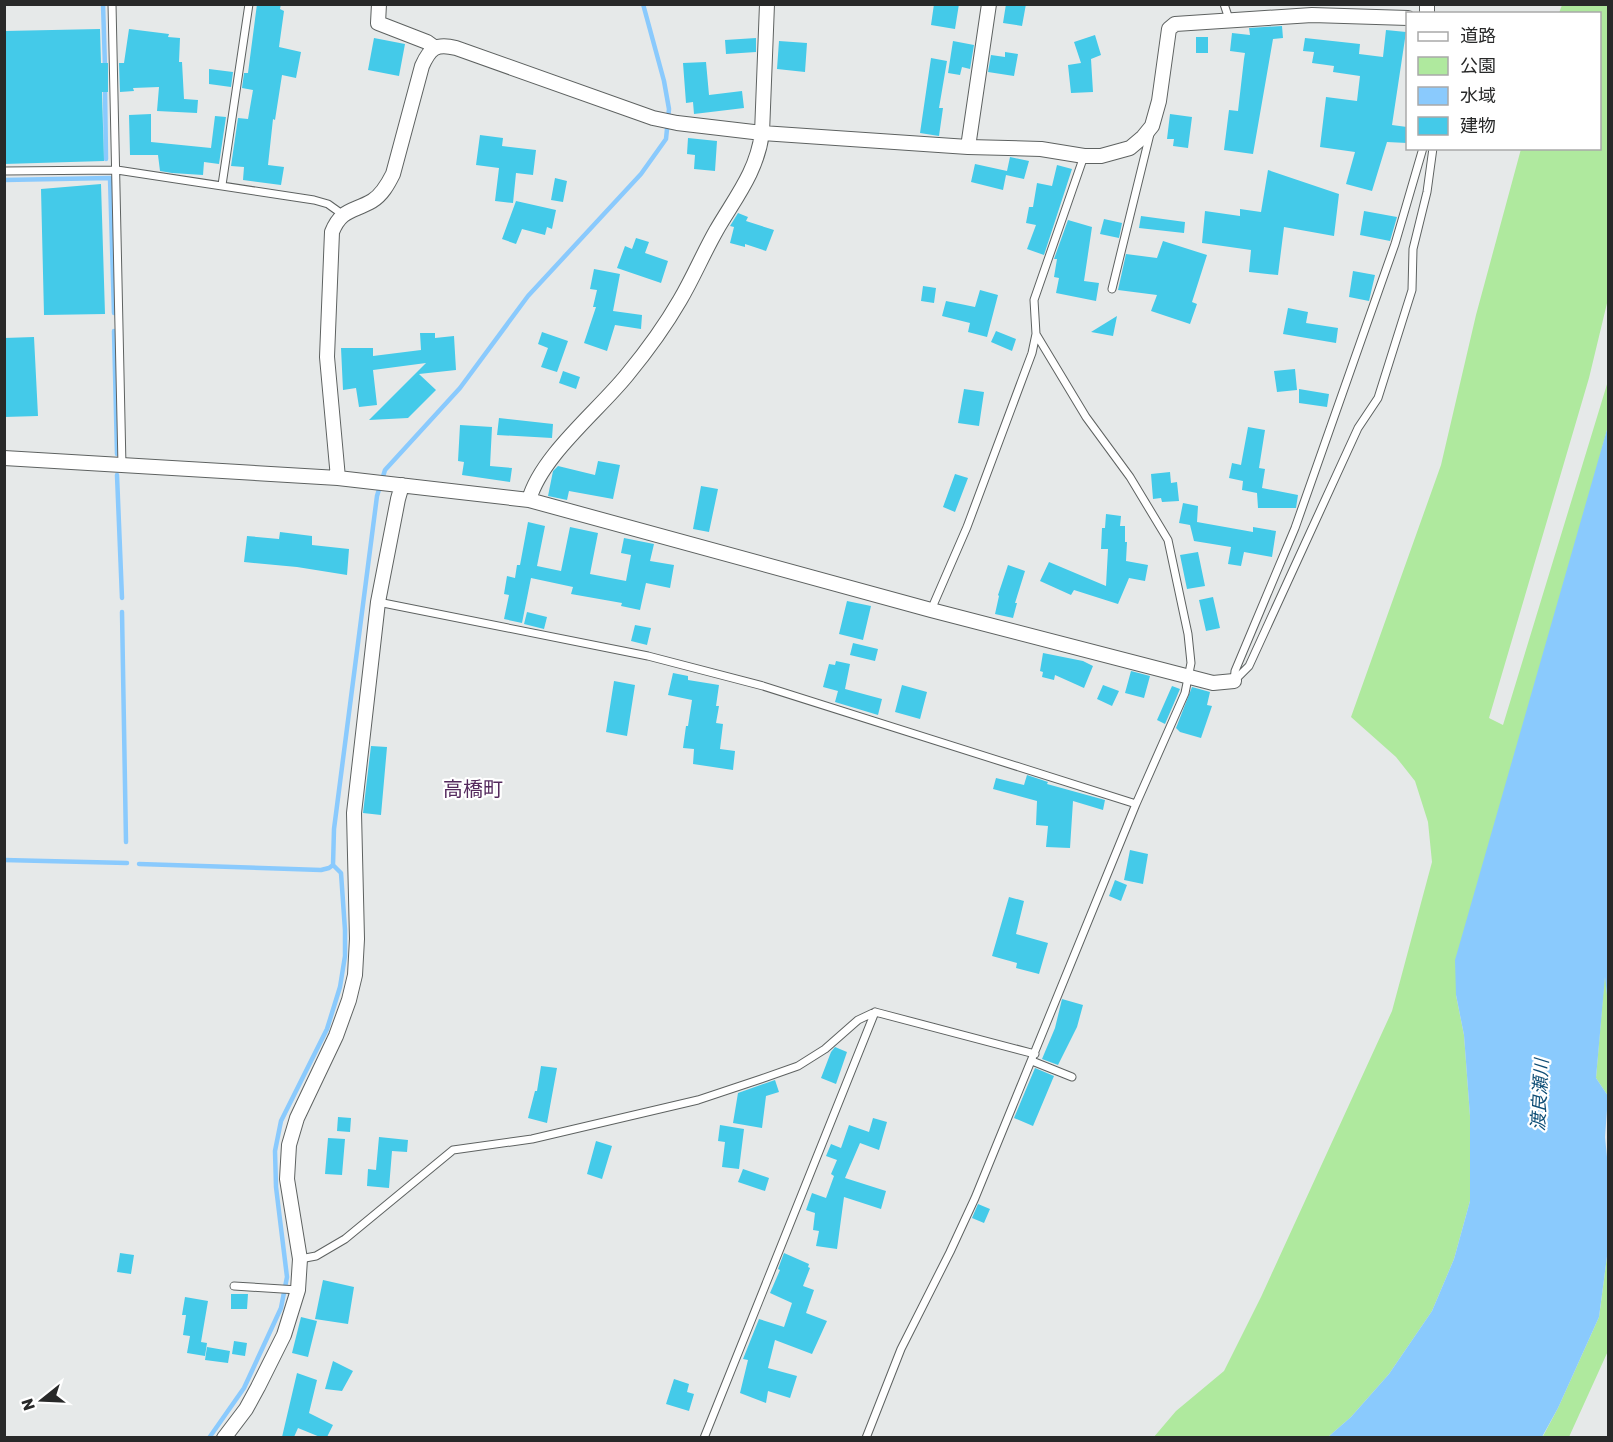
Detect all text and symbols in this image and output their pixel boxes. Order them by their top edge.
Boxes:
legend [1406,12,1601,150]
text: 道路 [1460,25,1496,47]
text: 公園 [1460,55,1496,77]
text: 水域 [1460,85,1496,107]
text: 建物 [1460,115,1496,137]
district label: 高橋町 [443,777,503,801]
water label: 渡良瀬川 [1527,1056,1553,1132]
north arrow [12,1370,72,1430]
text: N [17,1396,39,1413]

